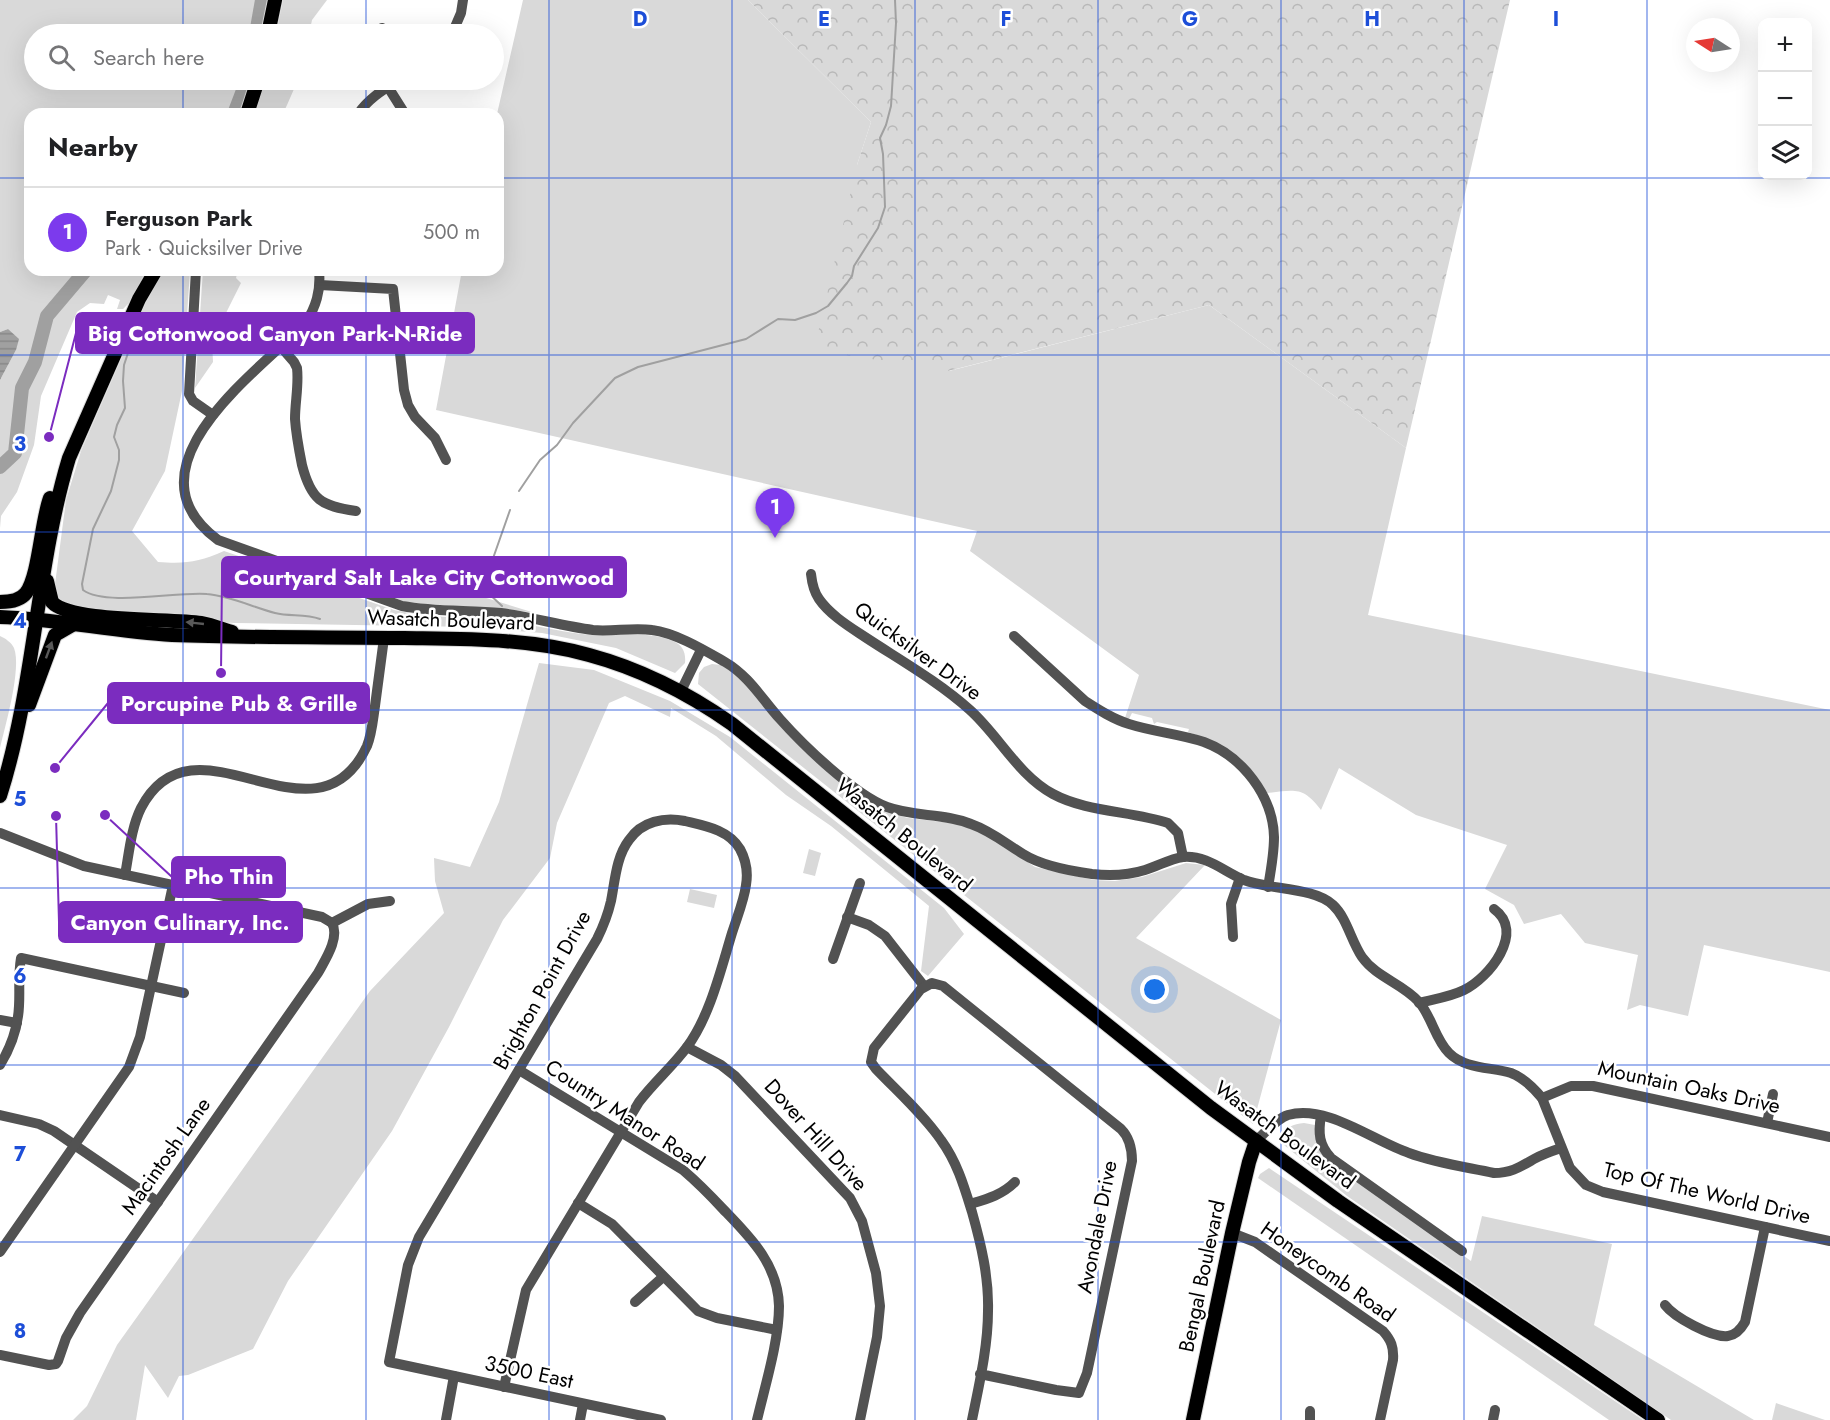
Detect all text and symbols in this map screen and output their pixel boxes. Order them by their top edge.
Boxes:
text: D [633,5,647,34]
text: E [818,5,830,34]
text: F [1000,5,1012,34]
text: G [1182,5,1198,34]
text: H [1364,5,1380,34]
text: I [1553,5,1559,34]
north arrow [1686,18,1740,72]
map controls [1758,18,1812,180]
button: + [1758,18,1812,72]
search box [24,24,504,90]
icon: search [45,41,78,74]
text: Search here [93,41,204,73]
button: − [1758,72,1812,126]
button: layers [1758,126,1812,180]
text: Nearby [48,128,137,166]
text: Ferguson Park [105,202,253,234]
text: 1 [62,218,73,247]
text: 500 m [423,218,480,247]
text: Park · Quicksilver Drive [105,234,302,263]
callout: Big Cottonwood Canyon Park-N-Ride [76,313,474,353]
text: Big Cottonwood Canyon Park-N-Ride [88,317,462,349]
text: 3 [14,430,26,459]
pin: 1 [756,488,794,538]
callout: Courtyard Salt Lake City Cottonwood [222,557,626,597]
text: Courtyard Salt Lake City Cottonwood [234,561,614,593]
street label: Quicksilver Drive [848,594,988,708]
street label: Wasatch Boulevard [367,602,535,638]
text: 4 [13,607,27,636]
one-way arrow [186,618,205,628]
one-way arrow [45,641,55,659]
callout: Porcupine Pub & Grille [108,683,369,723]
text: Porcupine Pub & Grille [121,687,357,719]
street label: Wasatch Boulevard [829,771,979,899]
text: 5 [14,785,27,814]
callout: Pho Thin [172,857,285,897]
text: Pho Thin [184,860,274,892]
callout: Canyon Culinary, Inc. [59,902,302,942]
street label: Brighton Point Drive [486,905,598,1075]
text: Canyon Culinary, Inc. [71,906,290,938]
text: 6 [13,962,27,991]
your location [1140,975,1169,1004]
street label: Country Manor Road [539,1052,711,1178]
street label: Mountain Oaks Drive [1595,1053,1783,1121]
street label: Dover Hill Drive [757,1072,875,1198]
street label: Wasatch Boulevard [1208,1074,1362,1196]
street label: Macintosh Lane [114,1091,218,1221]
text: 7 [14,1140,27,1169]
street label: Top Of The World Drive [1600,1155,1814,1231]
street label: Avondale Drive [1069,1158,1125,1296]
street label: Bengal Boulevard [1171,1197,1233,1355]
street label: Honeycomb Road [1255,1214,1401,1330]
text: 8 [14,1317,26,1346]
street label: 3500 East [482,1348,576,1396]

